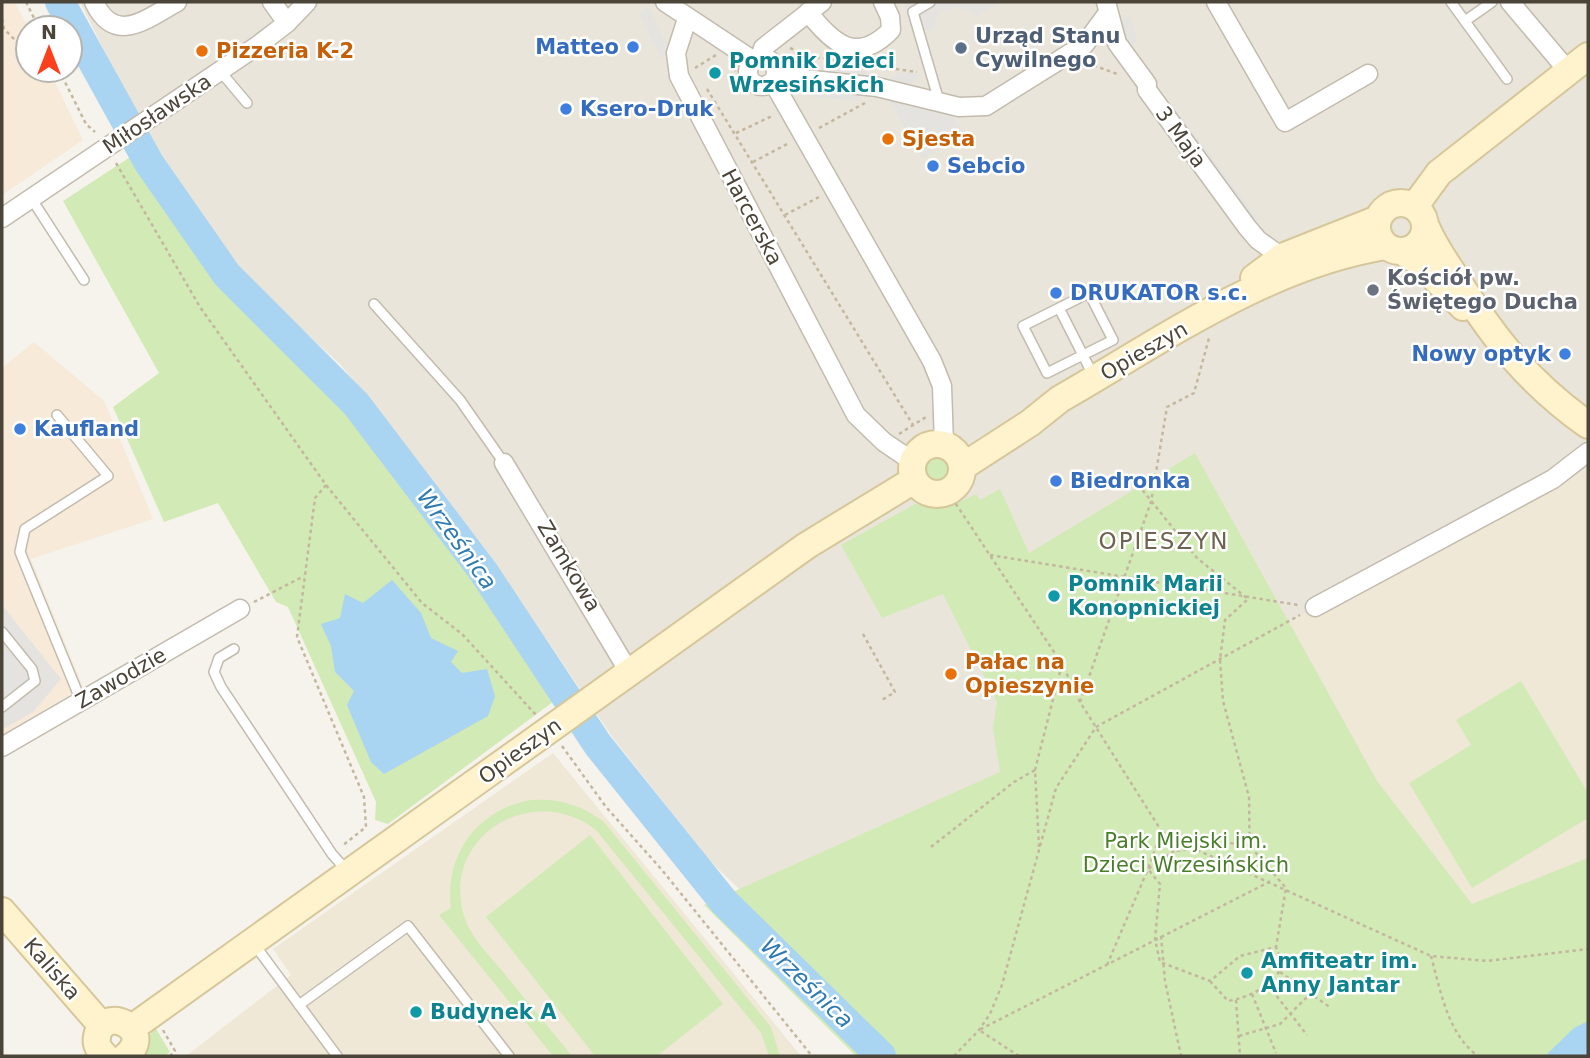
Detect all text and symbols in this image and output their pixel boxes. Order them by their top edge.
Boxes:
north arrow [14,14,84,84]
text: N [41,21,57,43]
place label: Urząd Stanu Cywilnego [975,24,1120,72]
place label: Matteo [535,35,619,59]
place label: Pizzeria K-2 [216,39,354,63]
marker: Matteo [625,39,641,55]
marker: Urząd Stanu Cywilnego [953,40,969,56]
marker: Pizzeria K-2 [194,43,210,59]
place label: Pomnik Dzieci Wrzesińskich [729,49,895,97]
marker: Pomnik Dzieci Wrzesińskich [707,65,723,81]
street label: Miłosławska [98,69,216,159]
place label: Ksero-Druk [580,97,714,121]
marker: Ksero-Druk [558,101,574,117]
street label: 3 Maja [1151,102,1211,172]
place label: Sjesta [902,127,975,151]
marker: Sjesta [880,131,896,147]
place label: Sebcio [947,154,1025,178]
marker: Sebcio [925,158,941,174]
street label: Harcerska [717,165,787,269]
place label: Kościół pw. Świętego Ducha [1387,266,1578,314]
place label: DRUKATOR s.c. [1070,281,1248,305]
marker: Kościół pw. Świętego Ducha [1365,282,1381,298]
marker: DRUKATOR s.c. [1048,285,1064,301]
street label: Opieszyn [1096,317,1192,385]
place label: Nowy optyk [1411,342,1552,366]
marker: Nowy optyk [1557,346,1573,362]
place label: Kaufland [34,417,139,441]
marker: Kaufland [12,421,28,437]
place label: Biedronka [1070,469,1190,493]
marker: Biedronka [1048,473,1064,489]
water label: Wrześnica [412,484,502,594]
street label: Zamkowa [532,516,606,616]
district label: OPIESZYN [1099,528,1229,554]
place label: Pomnik Marii Konopnickiej [1068,572,1223,620]
marker: Pomnik Marii Konopnickiej [1046,588,1062,604]
street label: Zawodzie [72,643,170,713]
place label: Pałac na Opieszynie [965,650,1094,698]
marker: Pałac na Opieszynie [943,666,959,682]
street label: Opieszyn [474,713,566,789]
park label: Park Miejski im. Dzieci Wrzesińskich [1083,829,1289,877]
street label: Kaliska [19,933,85,1005]
water label: Wrześnica [756,933,858,1033]
place label: Amfiteatr im. Anny Jantar [1261,949,1418,997]
marker: Amfiteatr im. Anny Jantar [1239,965,1255,981]
place label: Budynek A [430,1000,557,1024]
marker: Budynek A [408,1004,424,1020]

